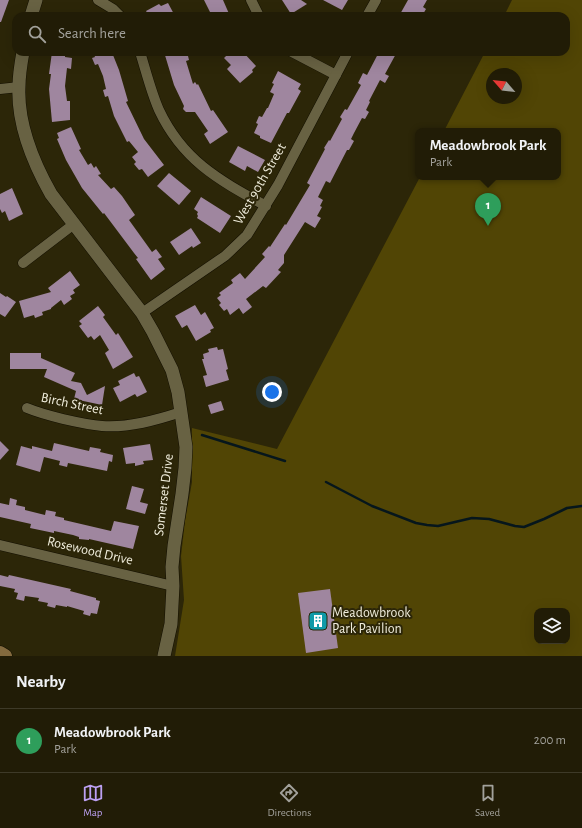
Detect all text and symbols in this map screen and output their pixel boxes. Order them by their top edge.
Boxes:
search box [12,12,570,56]
icon: search [26,23,48,45]
text: Search here [58,26,126,41]
north arrow [486,68,522,104]
popup [415,128,561,180]
text: Meadowbrook Park [430,138,546,153]
street label: West 90th Street [231,141,289,227]
text: Park [430,156,452,169]
pin: 1 [475,193,501,226]
your location [262,382,282,402]
street label: Birch Street [40,391,105,418]
street label: Somerset Drive [152,453,176,537]
street label: Rosewood Drive [46,534,134,568]
place label: Meadowbrook Park Pavilion [332,606,411,636]
map controls [534,608,570,644]
button: layers [534,608,570,644]
building icon: Meadowbrook Park Pavilion [307,610,329,632]
text: Nearby [16,673,66,690]
text: Meadowbrook Park [54,725,171,740]
text: 1 [27,734,31,747]
text: 200 m [534,734,566,747]
text: Park [54,743,76,756]
tab: Map [82,782,104,819]
tab: Directions [267,782,311,819]
tab: Saved [475,782,500,819]

